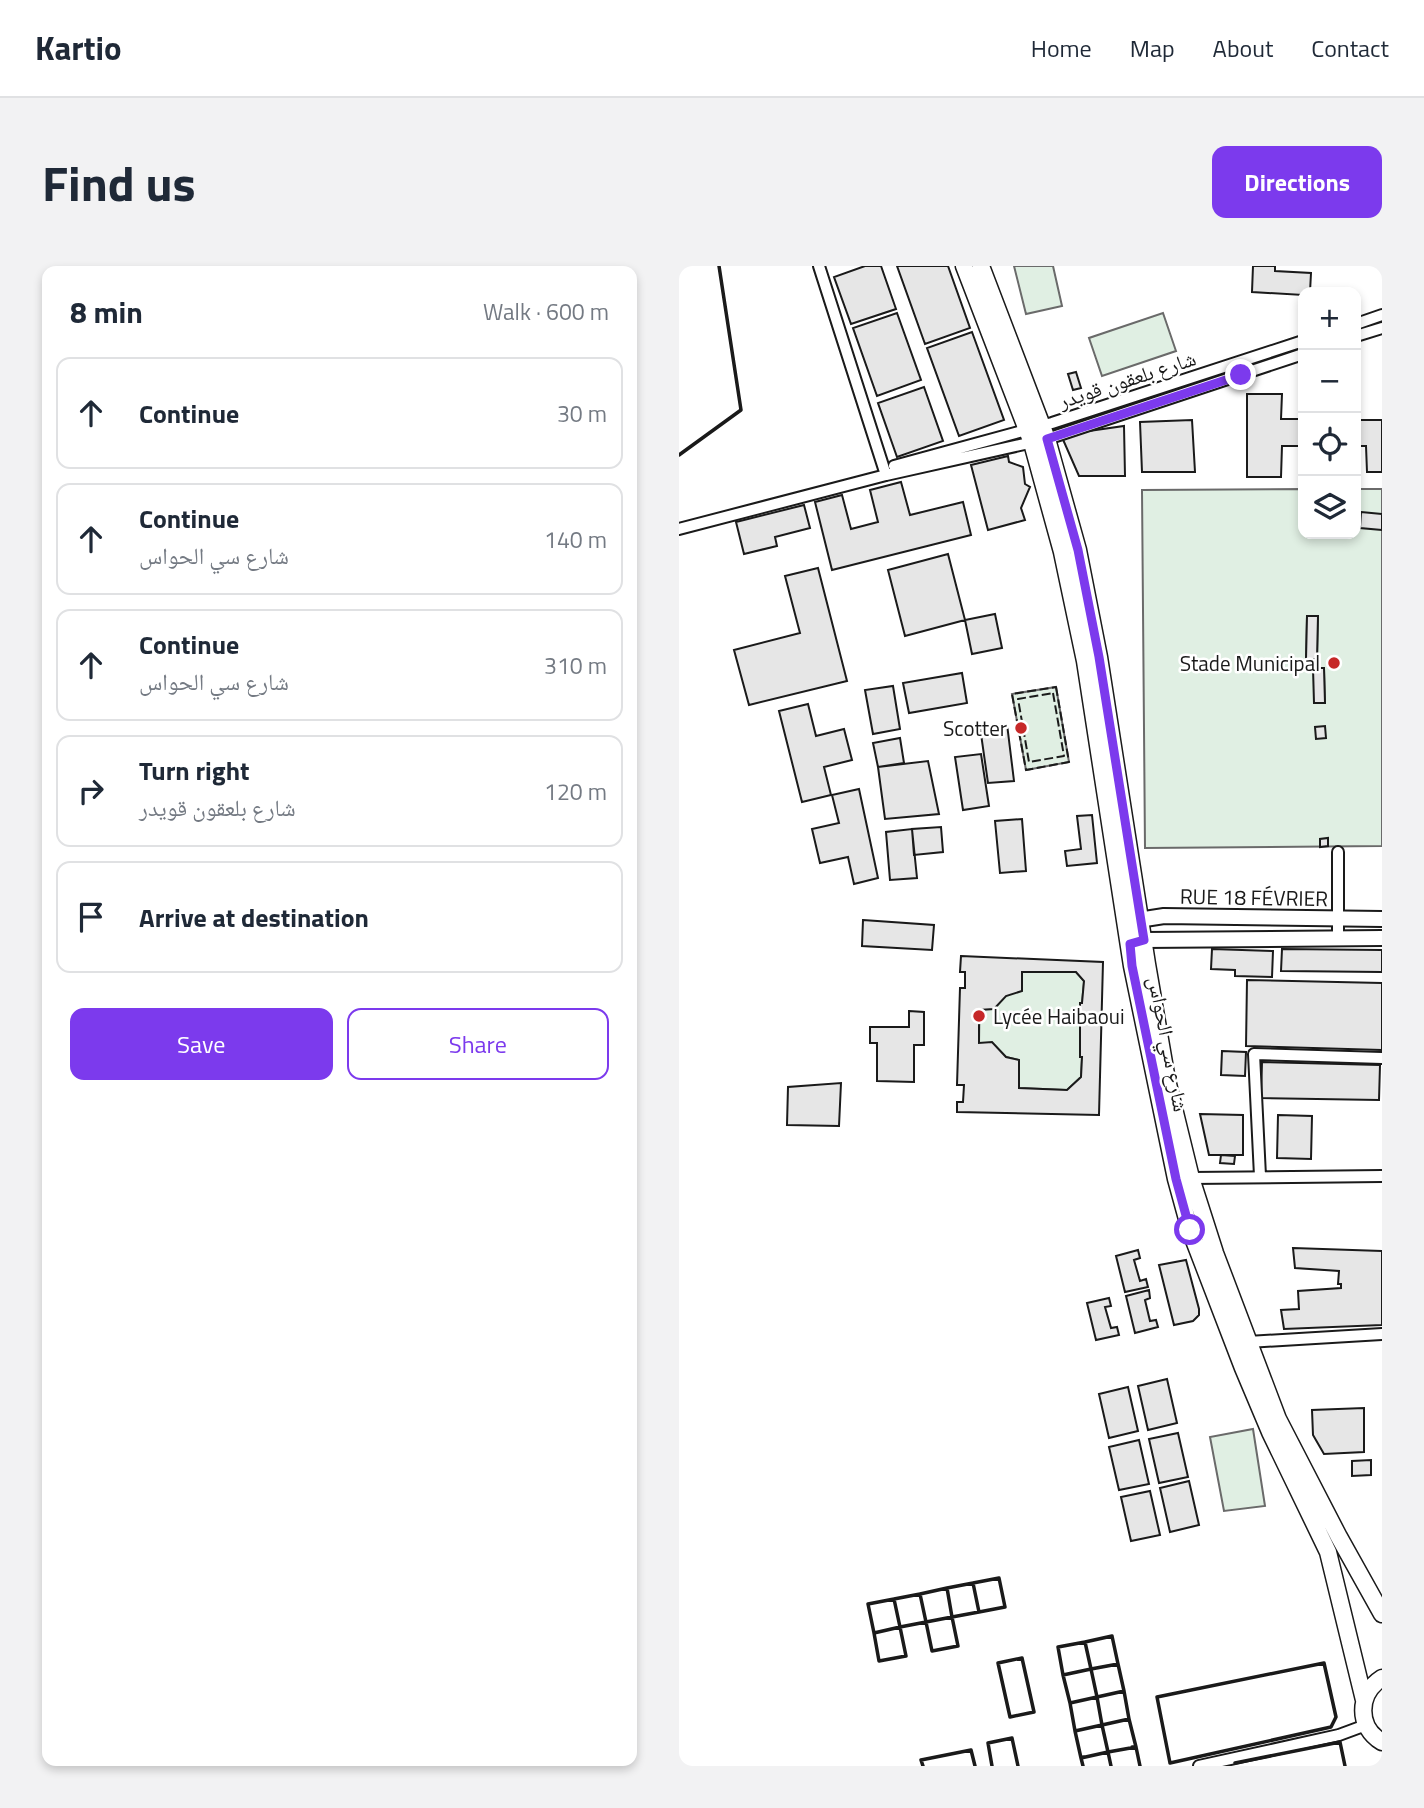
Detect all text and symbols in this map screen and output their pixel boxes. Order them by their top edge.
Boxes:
text: Kartio [35,23,122,73]
text: Home [1031,30,1092,66]
text: Map [1130,30,1175,66]
text: About [1213,30,1273,66]
text: Contact [1311,30,1389,66]
text: Find us [42,145,196,220]
button: Directions [1212,146,1382,218]
map controls [1298,287,1361,539]
button: + [1298,287,1361,350]
text: 8 min [70,289,143,335]
text: Walk · 600 m [483,294,609,329]
street label: شارع بلعقون قويدر [1053,342,1200,417]
button: − [1298,350,1361,413]
route end [1225,359,1256,390]
icon: ahead [72,394,110,432]
text: Continue [139,394,239,433]
text: 30 m [557,396,607,431]
button: locate [1298,413,1361,476]
button: layers [1298,476,1361,539]
text: Continue [139,499,239,538]
icon: ahead [72,520,110,558]
text: 140 m [544,522,607,557]
text: شارع سي الحواس [139,538,289,573]
text: Continue [139,625,239,664]
icon: ahead [72,646,110,684]
place label: Stade Municipal [1180,647,1320,679]
text: 310 m [544,648,607,683]
marker: Stade Municipal [1326,655,1342,671]
text: شارع سي الحواس [139,664,289,699]
place label: Scotter [943,712,1007,744]
marker: Scotter [1013,720,1029,736]
text: Turn right [139,751,250,790]
icon: right [72,772,110,810]
text: 120 m [544,774,607,809]
text: شارع بلعقون قويدر [139,790,296,825]
street label: RUE 18 FÉVRIER [1180,880,1328,914]
icon: arrive [72,898,110,936]
text: Arrive at destination [139,898,369,937]
street label: شارع سي الحواس [1139,974,1198,1115]
place label: Lycée Haibaoui [993,1000,1125,1032]
button: Save [70,1008,333,1080]
button: Share [347,1008,609,1080]
marker: Lycée Haibaoui [971,1008,987,1024]
route start [1174,1214,1205,1245]

